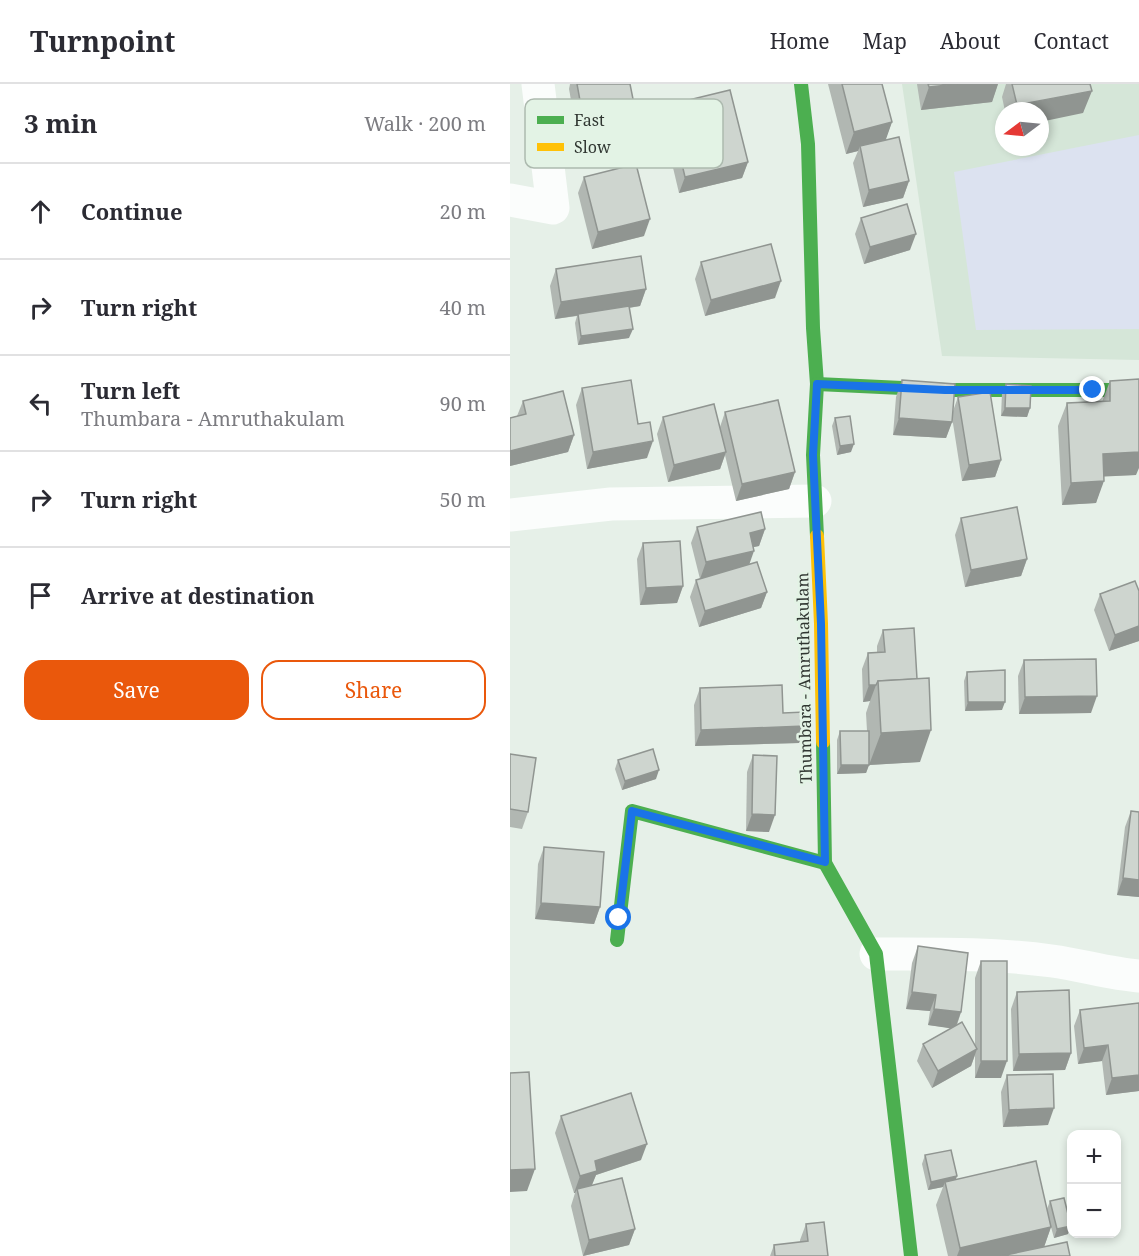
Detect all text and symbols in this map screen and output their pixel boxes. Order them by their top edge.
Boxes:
text: Turnpoint [30,22,175,60]
text: Home [770,27,830,55]
text: Map [863,27,907,55]
text: About [940,27,1001,55]
text: Contact [1034,27,1109,55]
legend [525,99,723,168]
north arrow [995,102,1049,156]
text: 3 min [24,105,98,141]
text: Fast [574,109,605,131]
text: Walk · 200 m [364,110,486,137]
text: Slow [574,136,611,158]
icon: ahead [24,195,57,228]
text: Continue [81,196,183,226]
text: 20 m [440,198,486,225]
icon: right [24,291,57,324]
text: Turn right [81,292,197,322]
text: 40 m [440,294,486,321]
text: Turn left [81,375,180,405]
route end [1079,376,1105,402]
icon: left [24,387,57,420]
text: 90 m [440,390,486,417]
text: Thumbara - Amruthakulam [81,405,345,432]
icon: right [24,483,57,516]
text: Turn right [81,484,197,514]
text: 50 m [440,486,486,513]
street label: Thumbara - Amruthakulam [791,572,817,784]
icon: arrive [24,579,57,612]
text: Arrive at destination [81,580,315,610]
button: Save [24,660,249,720]
button: Share [261,660,486,720]
route start [605,904,631,930]
map controls [1067,1130,1121,1238]
button: + [1067,1130,1121,1184]
button: − [1067,1184,1121,1238]

